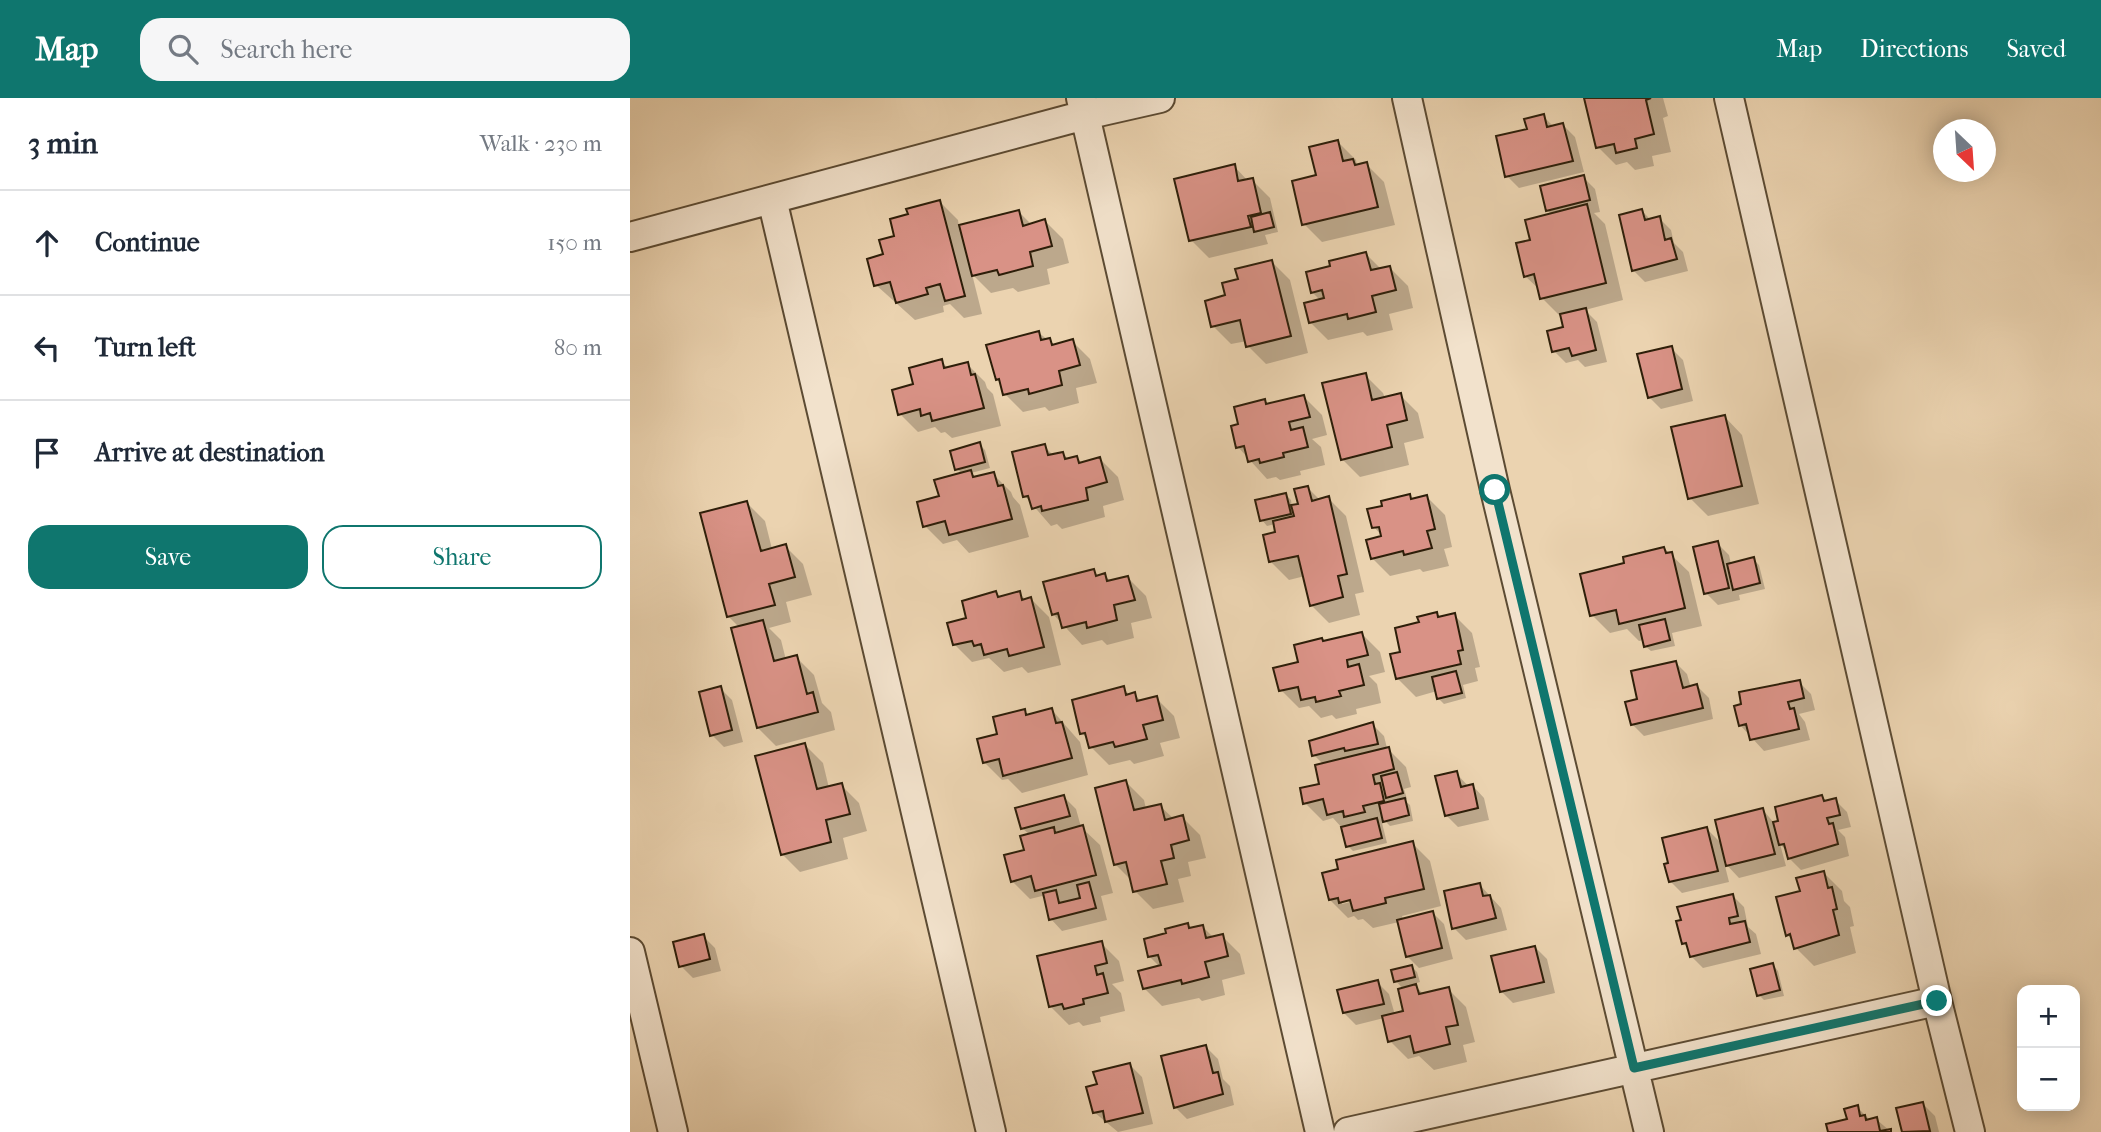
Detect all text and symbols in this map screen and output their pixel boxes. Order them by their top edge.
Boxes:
search box [140,18,630,81]
text: Map [35,30,98,69]
icon: search [164,30,202,68]
text: Search here [220,34,352,65]
text: Map [1776,35,1822,63]
text: Directions [1860,35,1968,63]
text: Saved [2006,35,2066,63]
north arrow [1933,119,1996,182]
text: 3 min [28,126,98,161]
text: Walk · 230 m [480,130,602,157]
icon: ahead [28,224,66,262]
text: Continue [95,227,200,258]
text: 150 m [547,229,602,256]
icon: left [28,329,66,367]
text: Turn left [95,332,196,363]
text: 80 m [554,334,602,361]
icon: arrive [28,434,66,472]
text: Arrive at destination [95,437,325,468]
route start [1479,474,1510,505]
button: Save [28,525,308,589]
button: Share [322,525,602,589]
route end [1921,985,1952,1016]
map controls [2017,985,2080,1111]
button: + [2017,985,2080,1048]
button: − [2017,1048,2080,1111]

